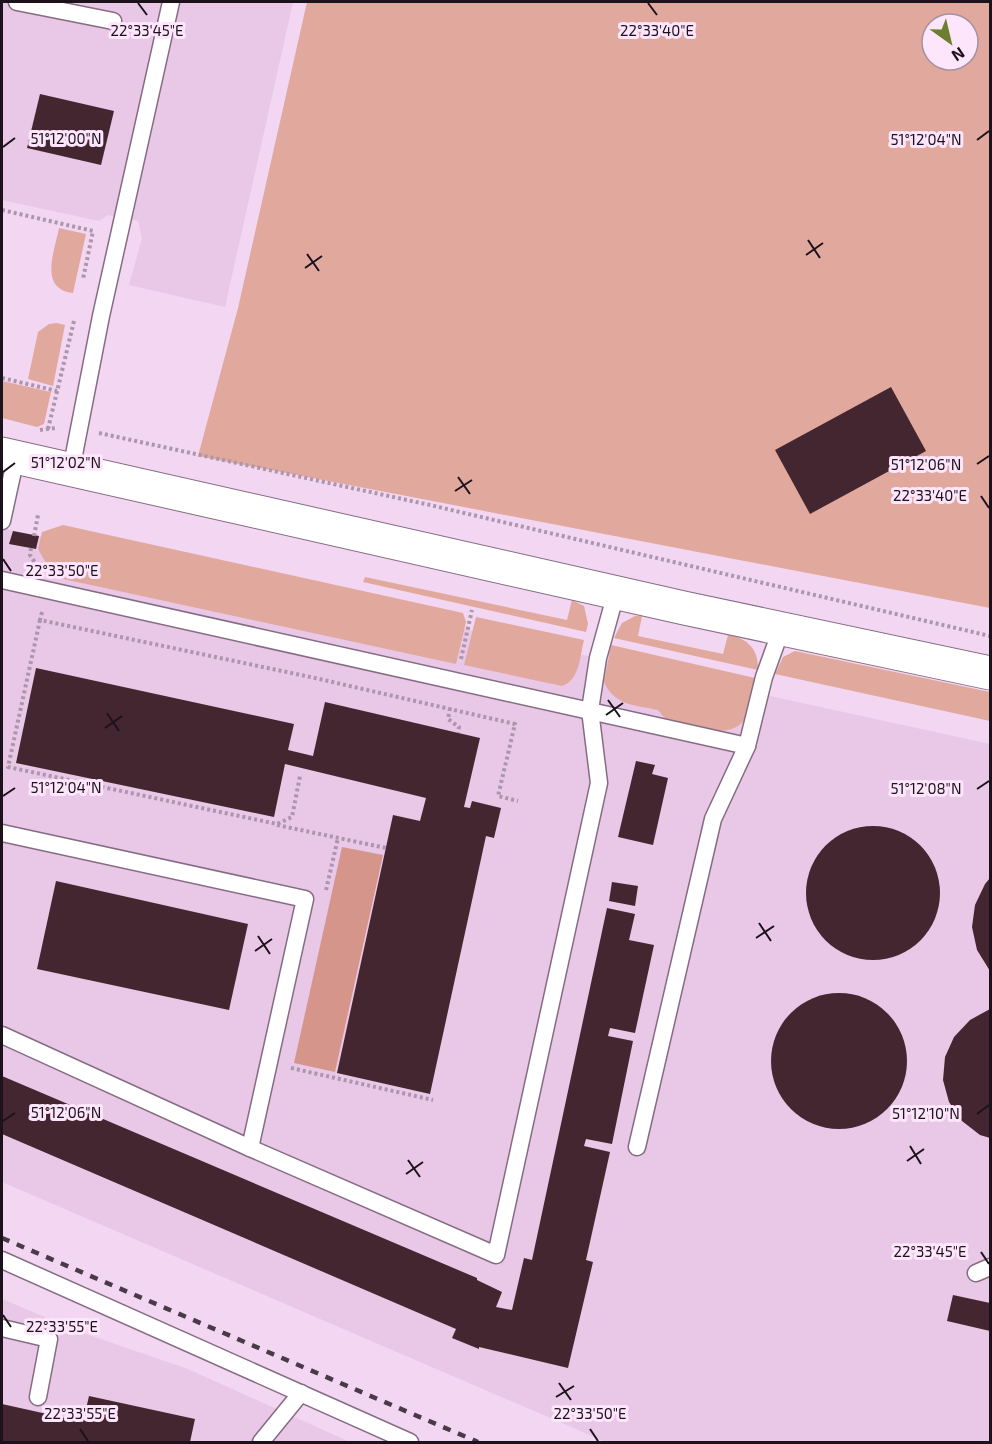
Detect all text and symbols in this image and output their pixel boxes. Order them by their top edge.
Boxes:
north arrow [920,12,980,72]
text: 22°33'45"E [111,21,183,39]
text: 22°33'40"E [620,21,694,39]
text: N [949,44,969,66]
text: 51°12'00"N [31,129,101,147]
text: 51°12'04"N [890,130,962,148]
text: 51°12'02"N [31,453,101,471]
text: 51°12'06"N [891,455,961,473]
text: 22°33'40"E [893,486,967,504]
text: 22°33'50"E [26,561,98,579]
text: 51°12'04"N [30,778,102,796]
text: 51°12'08"N [890,779,962,797]
text: 51°12'06"N [31,1103,101,1121]
text: 51°12'10"N [892,1104,960,1122]
text: 22°33'45"E [894,1242,966,1260]
text: 22°33'55"E [26,1317,98,1335]
text: 22°33'55"E [44,1404,116,1422]
text: 22°33'50"E [554,1404,626,1422]

